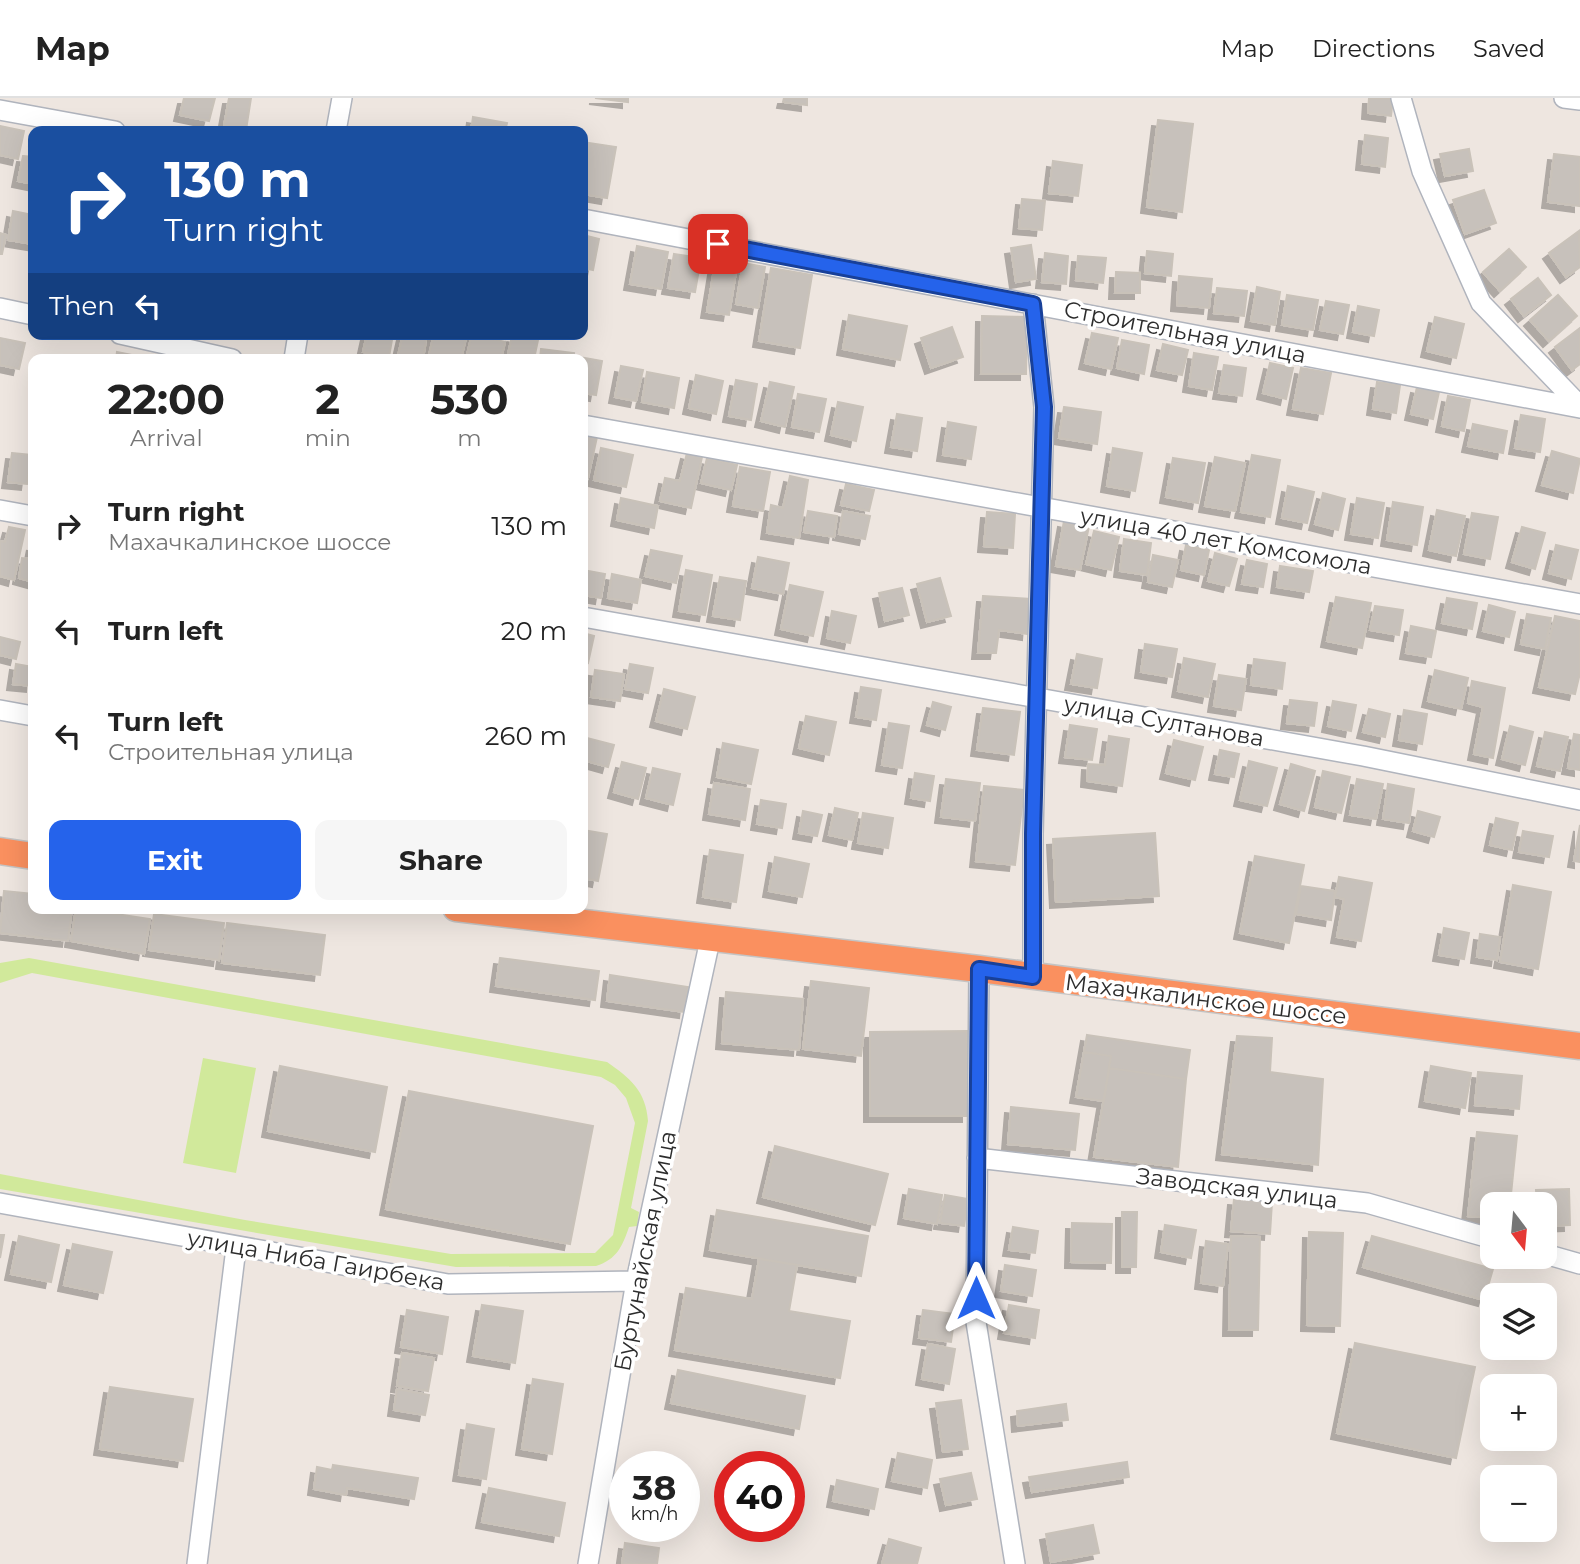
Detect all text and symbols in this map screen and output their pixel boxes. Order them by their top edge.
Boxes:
text: Map [35,28,110,68]
text: Map [1221,34,1274,63]
text: Directions [1312,34,1435,63]
text: Saved [1473,34,1545,63]
text: 130 m [164,150,311,209]
icon: right [49,154,140,245]
text: Turn right [164,210,324,249]
pin [688,214,748,274]
icon: arrive [699,225,737,263]
icon: left [129,287,167,325]
text: Then [49,290,115,322]
street label: Строительная улица [1062,295,1308,369]
text: 22:00 [108,373,225,425]
text: 2 [315,373,340,425]
text: 530 [430,373,508,425]
text: Arrival [130,424,203,452]
text: min [305,424,351,452]
text: m [457,424,482,452]
text: Turn right [108,496,244,528]
street label: улица 40 лет Комсомола [1077,501,1374,580]
icon: right [49,507,87,545]
text: 130 m [491,510,567,542]
text: Махачкалинское шоссе [108,528,392,556]
icon: left [49,612,87,650]
text: Turn left [108,615,224,647]
text: 20 m [501,615,567,647]
street label: улица Султанова [1061,689,1266,752]
text: Turn left [108,706,224,738]
icon: left [49,717,87,755]
text: 260 m [485,720,567,752]
text: Строительная улица [108,738,354,766]
button: Exit [49,820,301,900]
button: Share [315,820,567,900]
street label: Махачкалинское шоссе [1064,968,1348,1030]
street label: Буртунайская улица [608,1128,682,1374]
street label: Заводская улица [1135,1162,1339,1214]
north arrow [1480,1192,1558,1269]
map controls [1480,1192,1557,1542]
street label: улица Ниба Гаирбека [184,1223,447,1296]
position arrow [939,1261,1013,1335]
button: layers [1480,1283,1557,1360]
button: + [1480,1374,1557,1451]
speed limit sign: 40 [714,1451,805,1542]
button: − [1480,1465,1557,1542]
text: 38 [633,1466,676,1509]
text: km/h [630,1503,679,1525]

